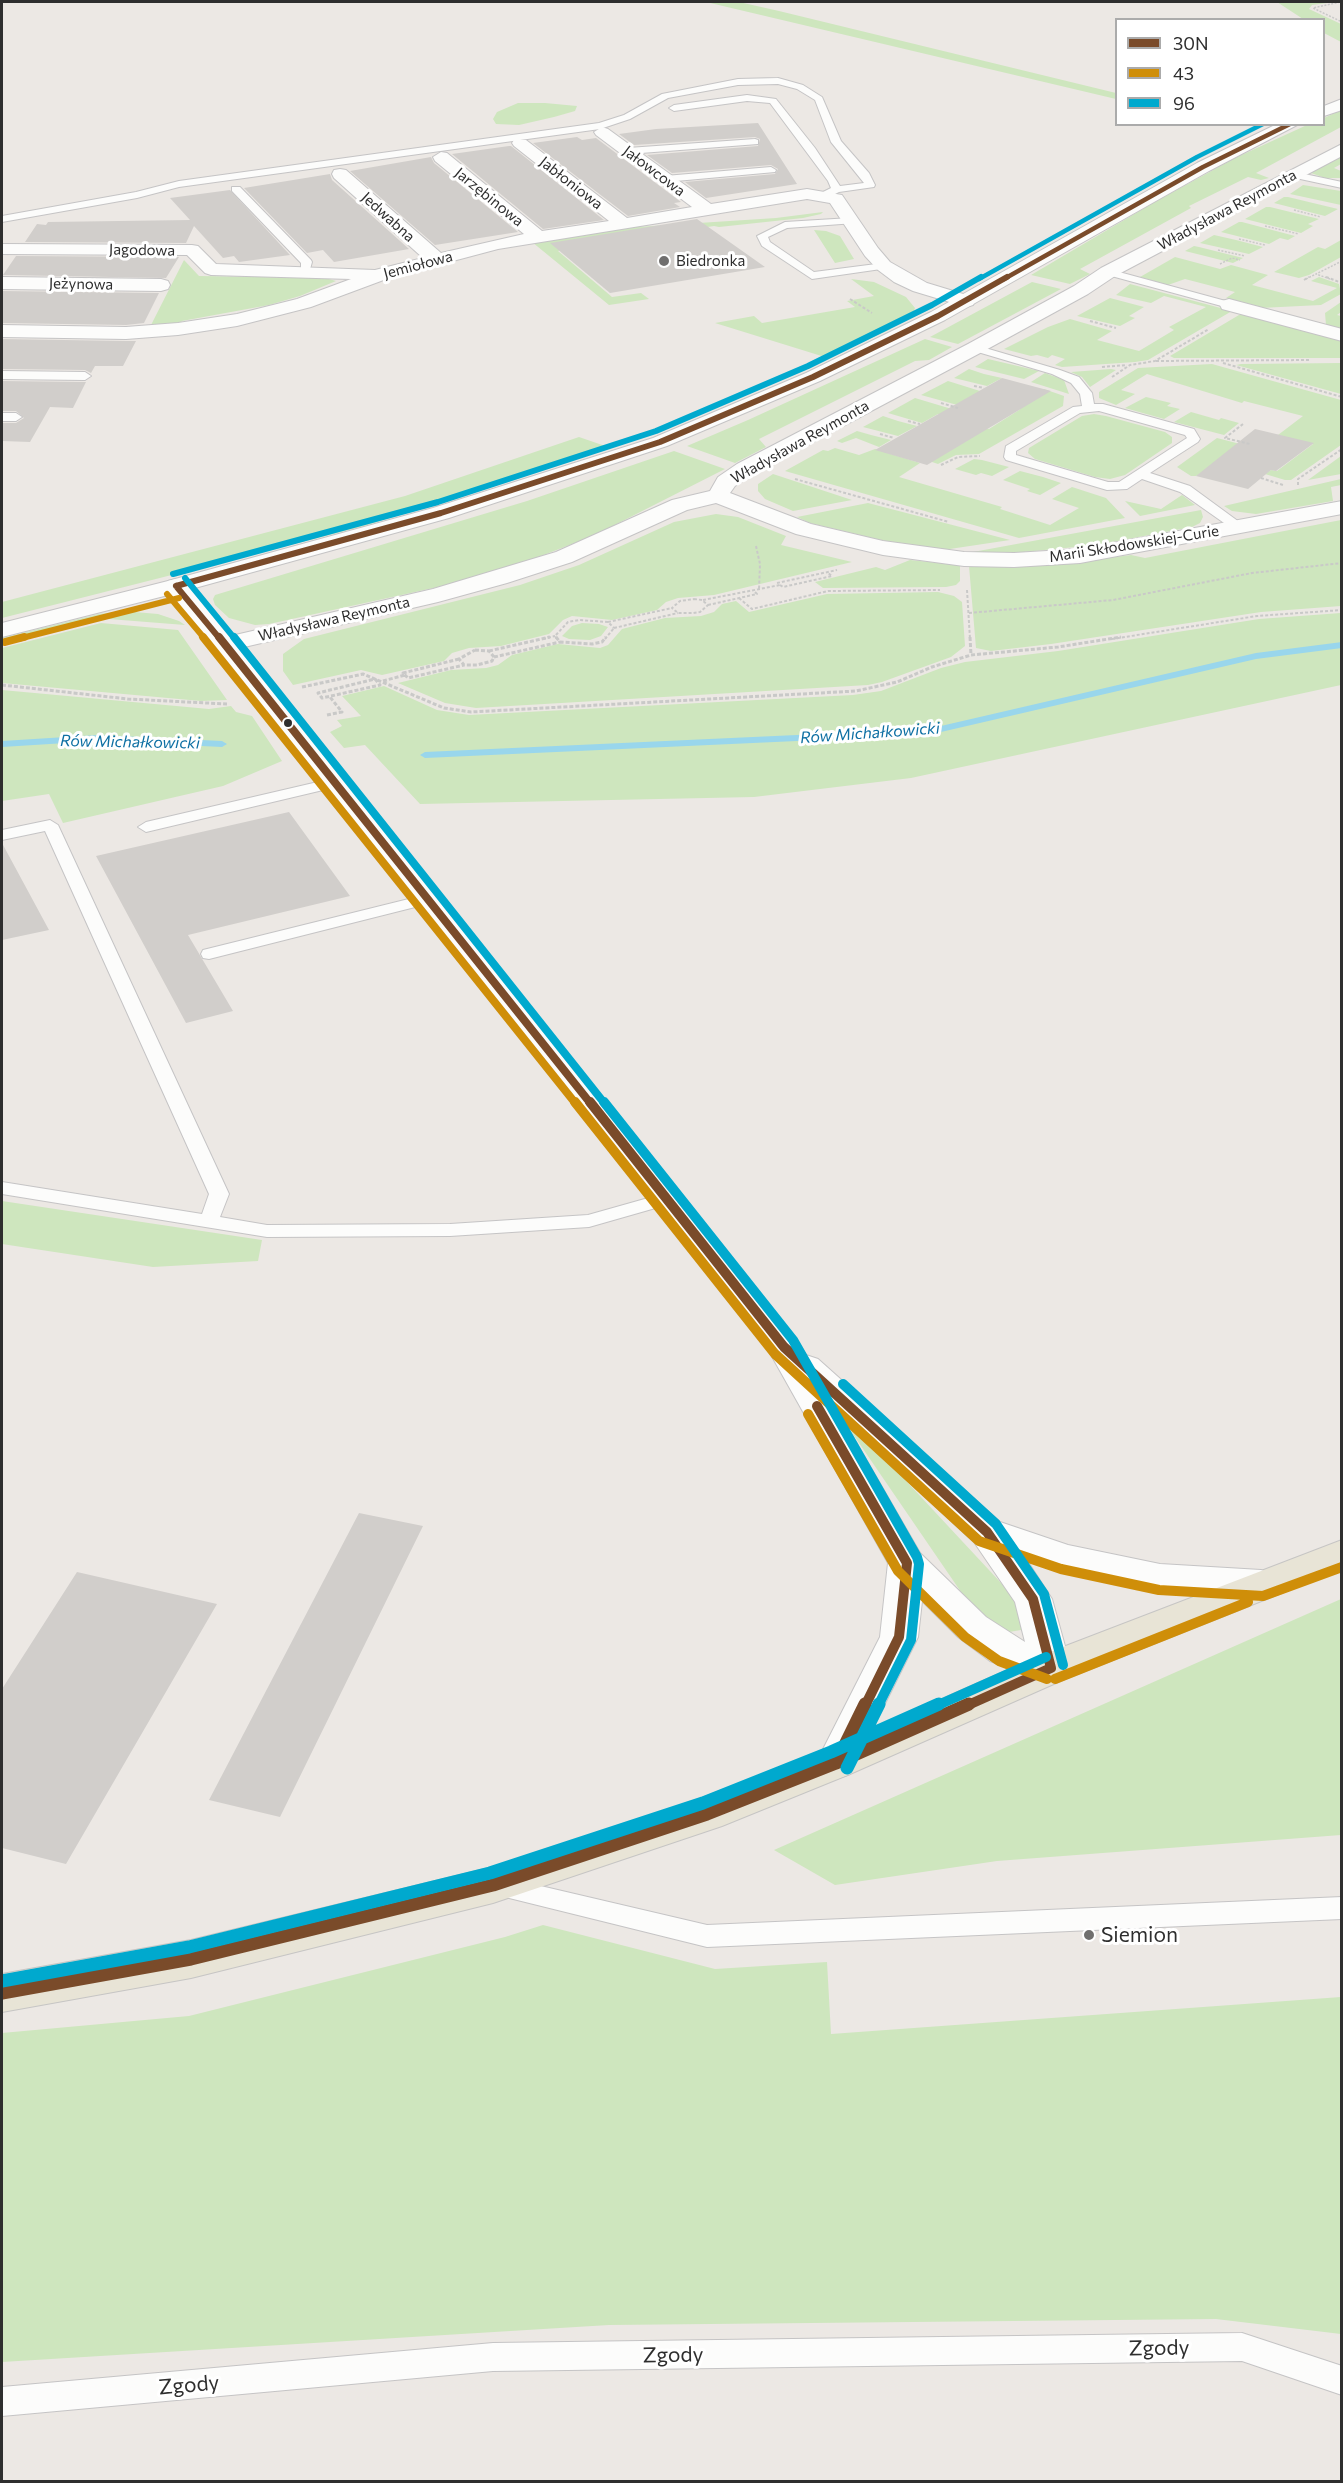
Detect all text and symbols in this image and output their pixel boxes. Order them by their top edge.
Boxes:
legend [1115,18,1325,126]
text: 30N [1173,32,1209,54]
text: 43 [1173,62,1194,84]
text: 96 [1173,92,1195,114]
street label: Jałowcowa [619,142,689,200]
street label: Jabłoniowa [536,153,606,213]
street label: Jarzębinowa [451,164,527,230]
street label: Władysława Reymonta [1154,166,1300,254]
street label: Jedwabna [357,188,419,246]
street label: Jagodowa [109,240,175,260]
street label: Jemiołowa [381,247,455,283]
place label: Biedronka [676,252,745,270]
marker: Biedronka [657,254,671,268]
street label: Jeżynowa [49,274,113,294]
street label: Władysława Reymonta [728,397,872,487]
street label: Marii Skłodowskiej-Curie [1048,522,1220,566]
street label: Władysława Reymonta [256,593,412,645]
unlabelled marker [282,717,294,729]
water label: Rów Michałkowicki [800,719,940,747]
water label: Rów Michałkowicki [60,731,200,753]
place label: Siemion [1101,1922,1178,1948]
marker: Siemion [1082,1928,1096,1942]
street label: Zgody [1128,2335,1190,2361]
street label: Zgody [642,2342,704,2368]
street label: Zgody [158,2370,220,2400]

